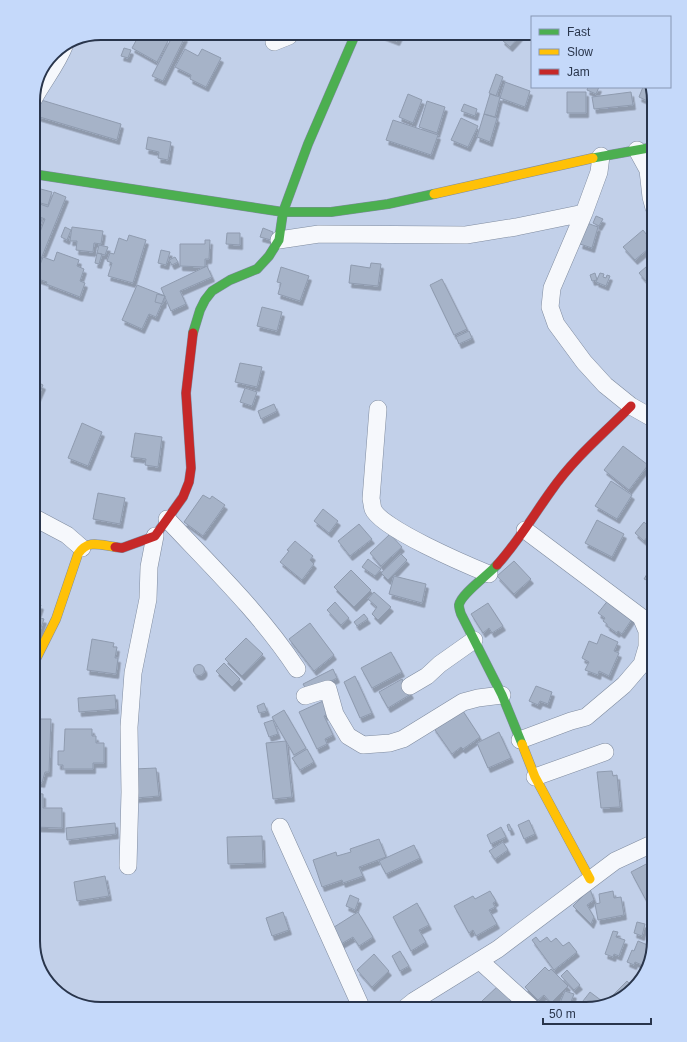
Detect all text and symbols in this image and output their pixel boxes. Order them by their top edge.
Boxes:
legend [531,16,671,88]
text: Fast [567,25,591,39]
text: Slow [567,45,593,59]
text: Jam [567,65,590,79]
scale bar [543,1000,651,1026]
text: 50 m [549,1007,576,1021]

